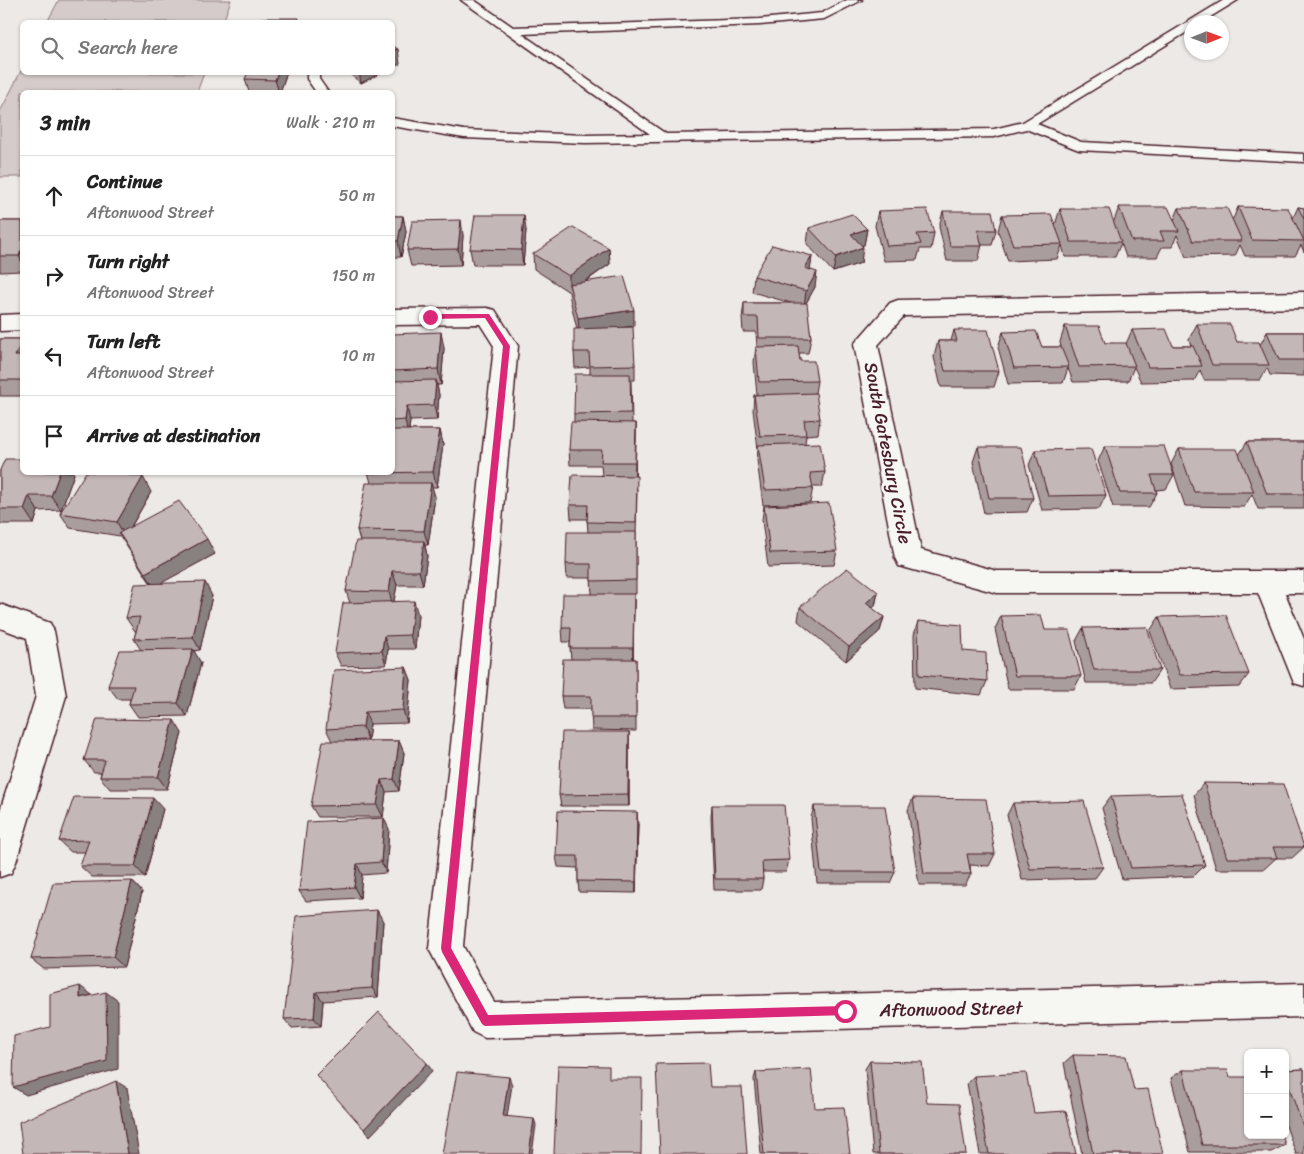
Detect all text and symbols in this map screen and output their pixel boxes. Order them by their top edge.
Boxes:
north arrow [1184,15,1229,60]
search box [20,20,395,75]
text: Search here [78,31,178,64]
icon: search [38,34,66,62]
text: 3 min [40,104,90,142]
text: Walk · 210 m [286,108,375,137]
text: Continue [87,165,163,198]
text: 50 m [339,181,375,210]
icon: ahead [40,182,68,210]
text: Aftonwood Street [87,198,214,227]
text: Turn right [87,245,169,278]
text: 150 m [332,261,375,290]
icon: right [40,262,68,290]
text: Aftonwood Street [87,278,214,307]
route end [419,306,442,329]
text: Turn left [87,325,160,358]
text: 10 m [342,341,375,370]
icon: left [40,342,68,370]
text: Aftonwood Street [87,358,214,387]
street label: South Gatesbury Circle [855,359,921,547]
text: Arrive at destination [87,419,260,452]
icon: arrive [40,422,68,450]
street label: Aftonwood Street [878,992,1023,1026]
route start [834,1000,857,1023]
map controls [1244,1049,1289,1139]
button: + [1244,1049,1289,1094]
button: − [1244,1094,1289,1139]

